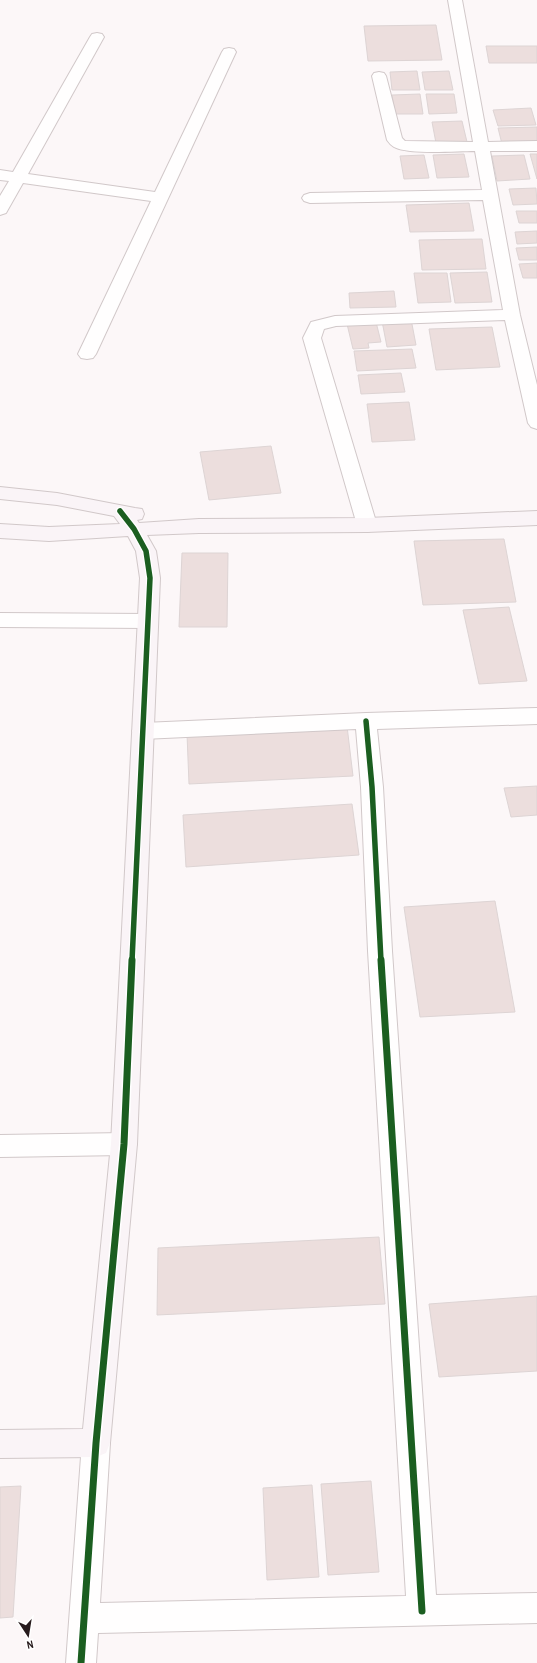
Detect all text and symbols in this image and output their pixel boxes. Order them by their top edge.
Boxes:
north arrow [8,1615,48,1655]
text: N [25,1637,35,1652]

